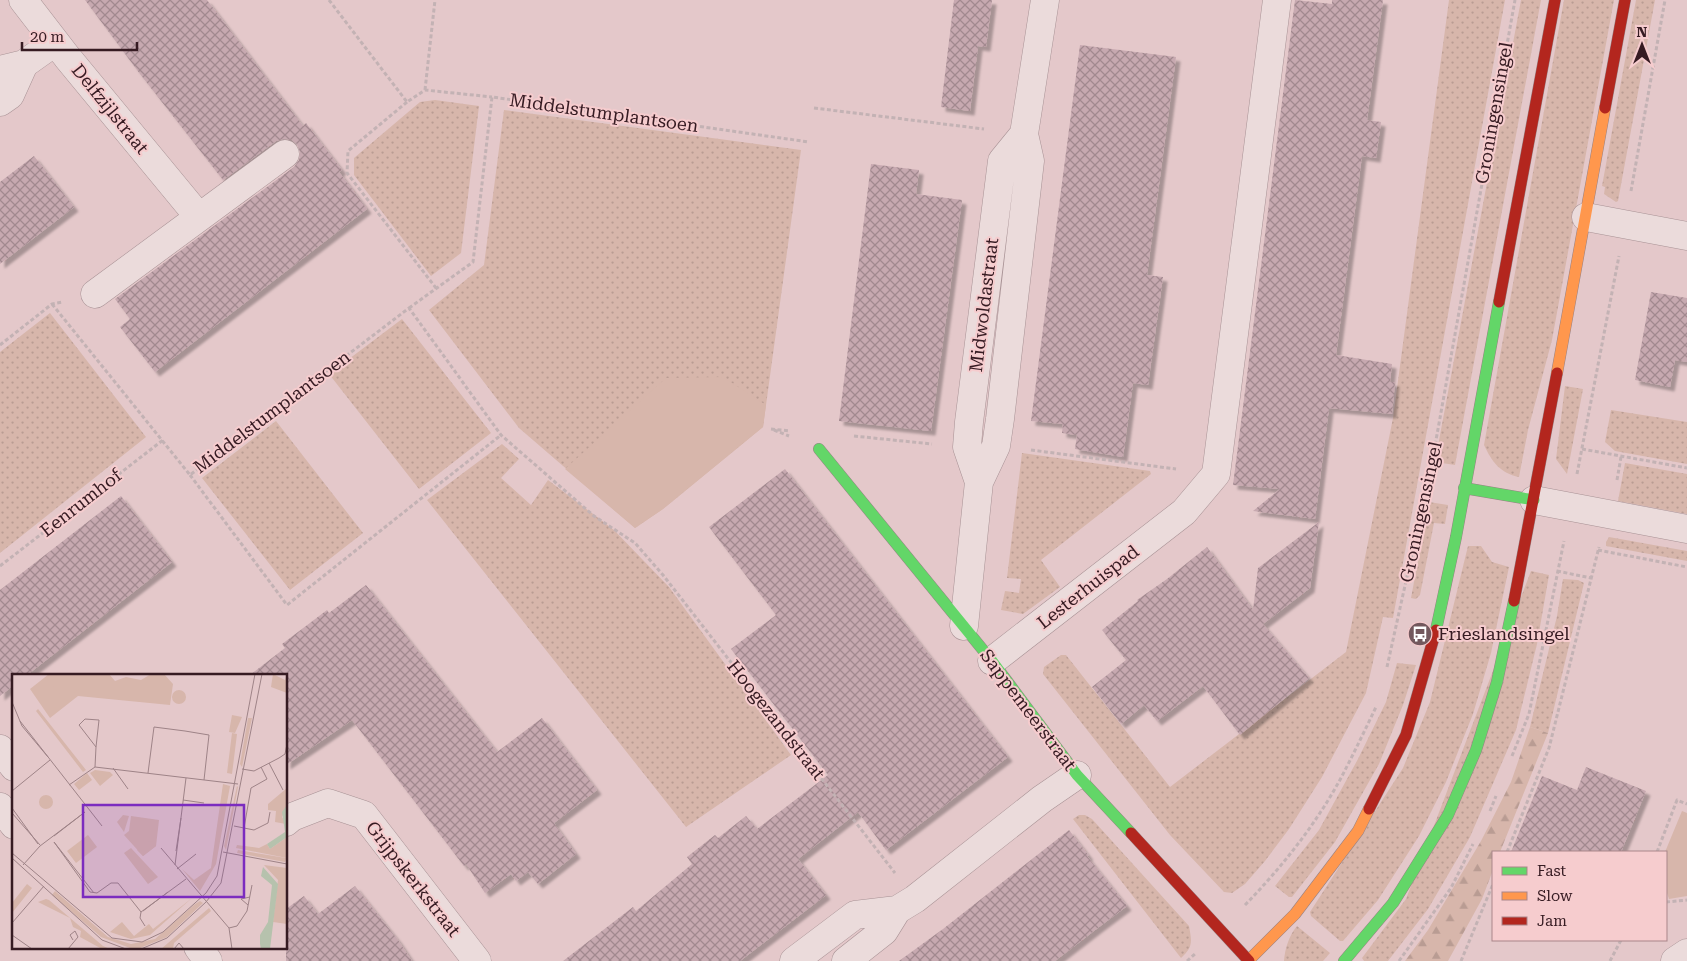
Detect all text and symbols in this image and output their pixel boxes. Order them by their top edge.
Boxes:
scale bar [22,20,138,52]
north arrow [1617,20,1667,70]
text: N [1637,24,1648,40]
text: 20 m [30,28,65,46]
street label: Groningensingel [1471,40,1516,185]
street label: Delfzijlstraat [68,59,153,158]
street label: Middelstumplantsoen [508,89,700,136]
street label: Midwoldastraat [965,236,1002,373]
street label: Middelstumplantsoen [189,346,354,477]
street label: Groningensingel [1395,439,1446,584]
street label: Eenrumhof [36,464,126,541]
street label: Lesterhuispad [1033,540,1143,633]
bus stop icon: Frieslandsingel [1407,621,1433,647]
place label: Frieslandsingel [1438,623,1570,644]
street label: Sappemeerstraat [976,645,1081,775]
street label: Hoogezandstraat [723,656,830,784]
inset map [12,674,288,948]
street label: Grijpskerkstraat [362,817,465,941]
legend [1492,851,1667,941]
text: Fast [1537,862,1567,880]
text: Slow [1537,887,1573,905]
text: Jam [1537,912,1567,930]

